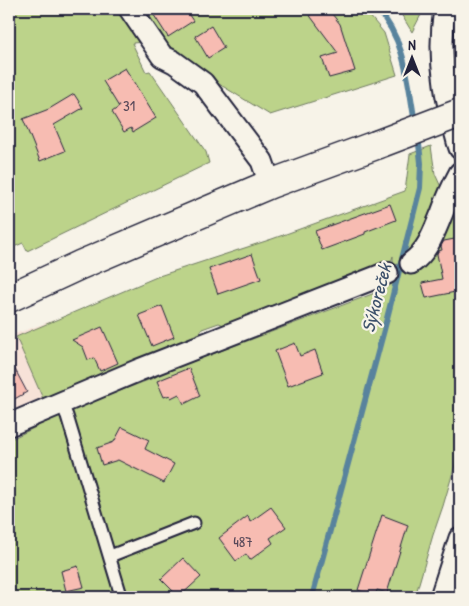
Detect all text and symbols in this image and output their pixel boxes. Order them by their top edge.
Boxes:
north arrow [386,32,436,82]
text: N [408,35,416,54]
house number: 31 [123,95,135,116]
water label: Sýkoreček [354,259,398,335]
house number: 487 [233,531,253,552]

